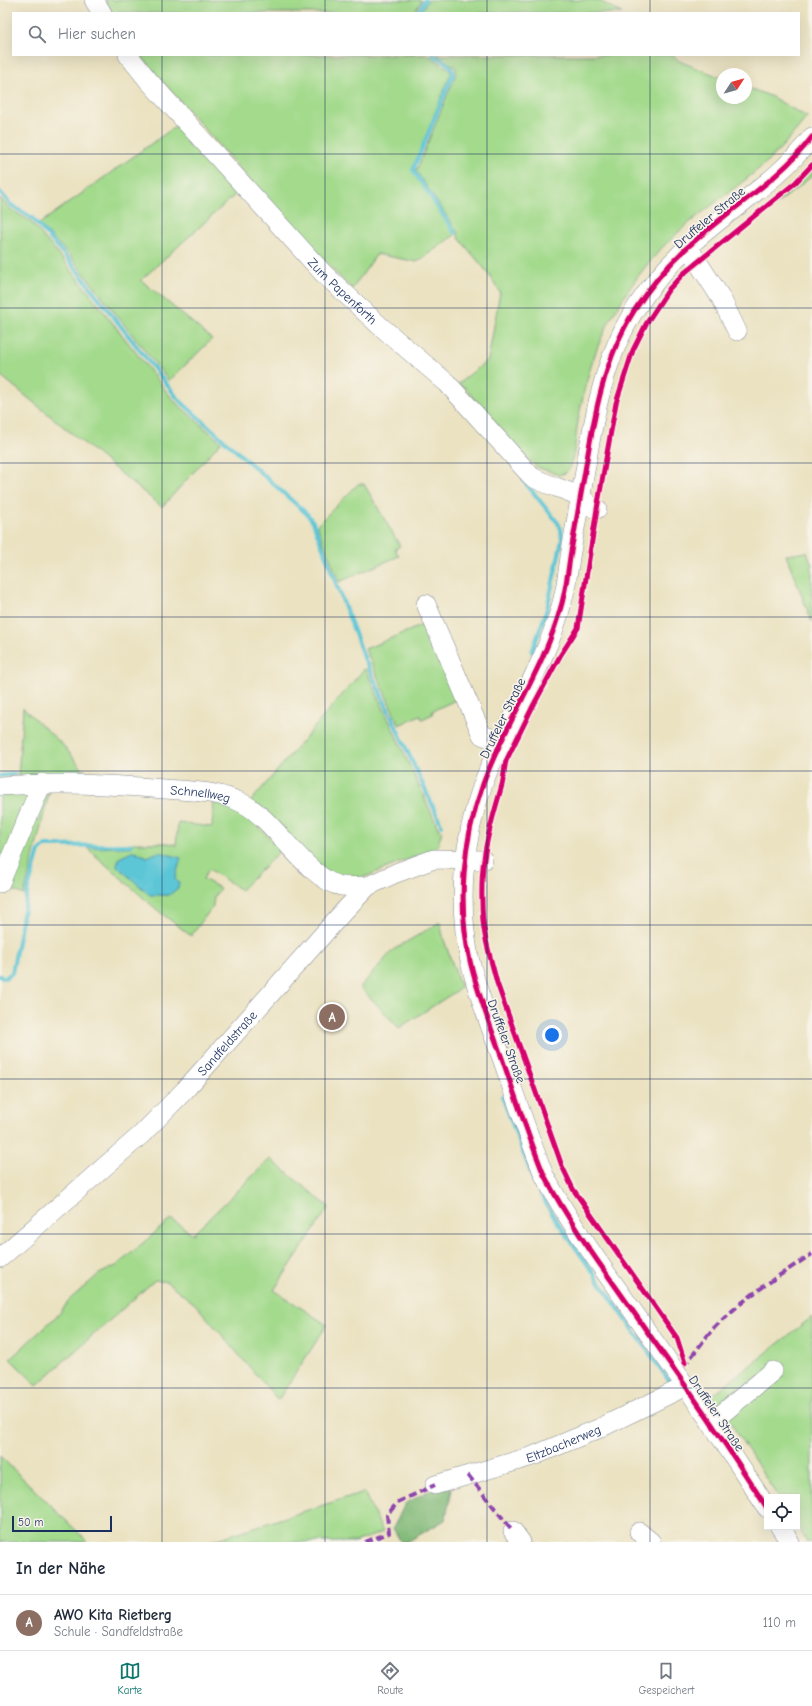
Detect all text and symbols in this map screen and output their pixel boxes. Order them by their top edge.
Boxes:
search box [12,12,800,56]
icon: search [26,23,48,45]
text: Hier suchen [58,25,136,43]
north arrow [716,68,752,104]
street label: Druffeler Straße [671,183,748,251]
street label: Zum Papenforth [305,255,380,327]
street label: Druffeler Straße [476,675,529,761]
street label: Schnellweg [170,782,232,806]
street label: Druffeler Straße [484,997,529,1086]
pin: A [319,1002,345,1032]
street label: Sandfeldstraße [194,1007,260,1079]
your location [542,1025,562,1045]
street label: Druffeler Straße [686,1373,748,1454]
street label: Eltzbacherweg [524,1422,603,1466]
map controls [764,1494,800,1530]
button: locate [764,1494,800,1530]
scale bar [12,1514,112,1533]
text: 50 m [18,1516,43,1529]
text: In der Nähe [16,1559,105,1578]
text: AWO Kita Rietberg [54,1606,172,1624]
text: A [25,1615,33,1630]
text: 110 m [763,1615,796,1630]
text: Schule · Sandfeldstraße [54,1624,183,1639]
tab: Karte [118,1660,142,1697]
tab: Route [377,1660,403,1697]
tab: Gespeichert [638,1660,694,1697]

